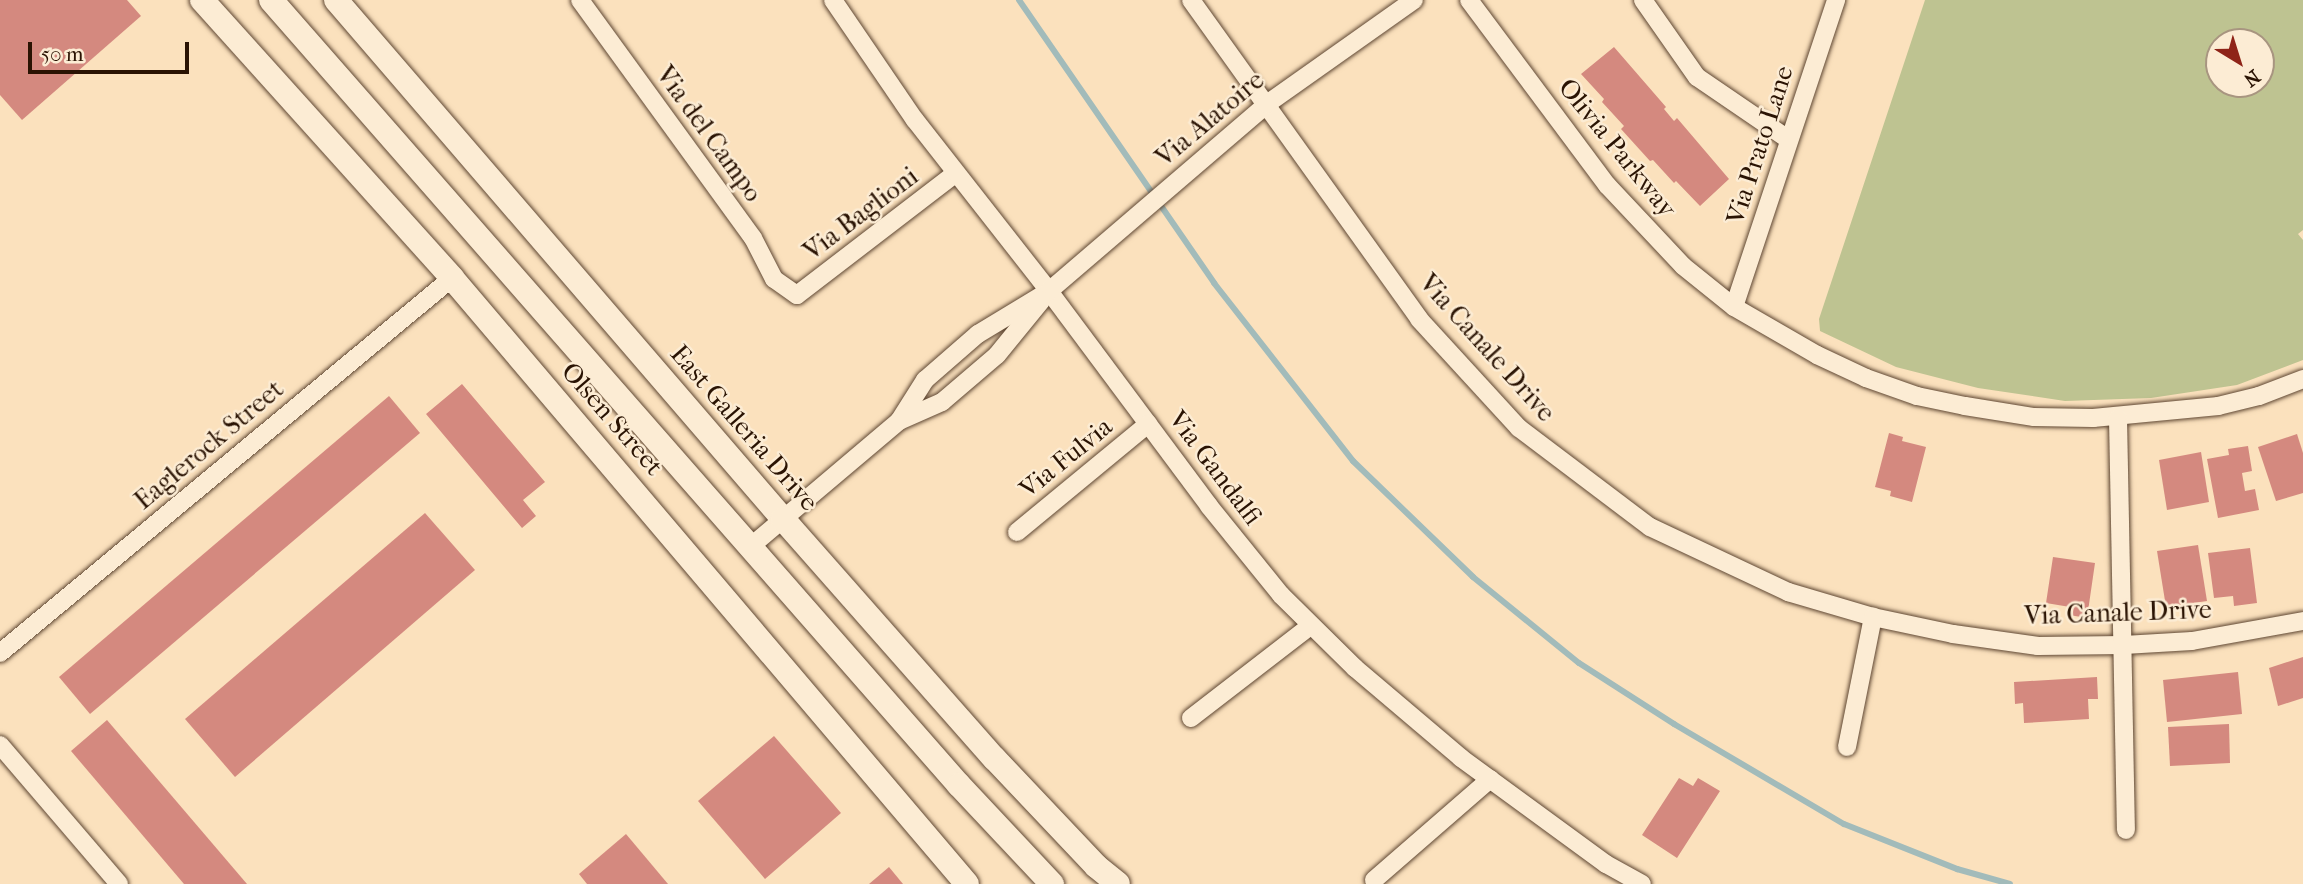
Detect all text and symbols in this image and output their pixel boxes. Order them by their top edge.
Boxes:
scale bar [32,28,192,72]
north arrow [2205,28,2275,98]
text: 50 m [41,42,84,66]
street label: Via del Campo [649,60,769,208]
street label: Via Prato Lane [1720,62,1800,228]
street label: Via Alatoire [1149,65,1271,173]
text: N [2239,65,2264,91]
street label: Olivia Parkway [1552,72,1682,224]
street label: Via Baglioni [798,161,924,267]
street label: Via Canale Drive [1413,268,1561,428]
street label: East Galleria Drive [663,339,825,517]
street label: Olsen Street [554,356,670,482]
street label: Eaglerock Street [128,374,290,516]
street label: Via Gandalfi [1162,405,1268,531]
street label: Via Fulvia [1013,411,1119,505]
street label: Via Canale Drive [2024,594,2212,632]

